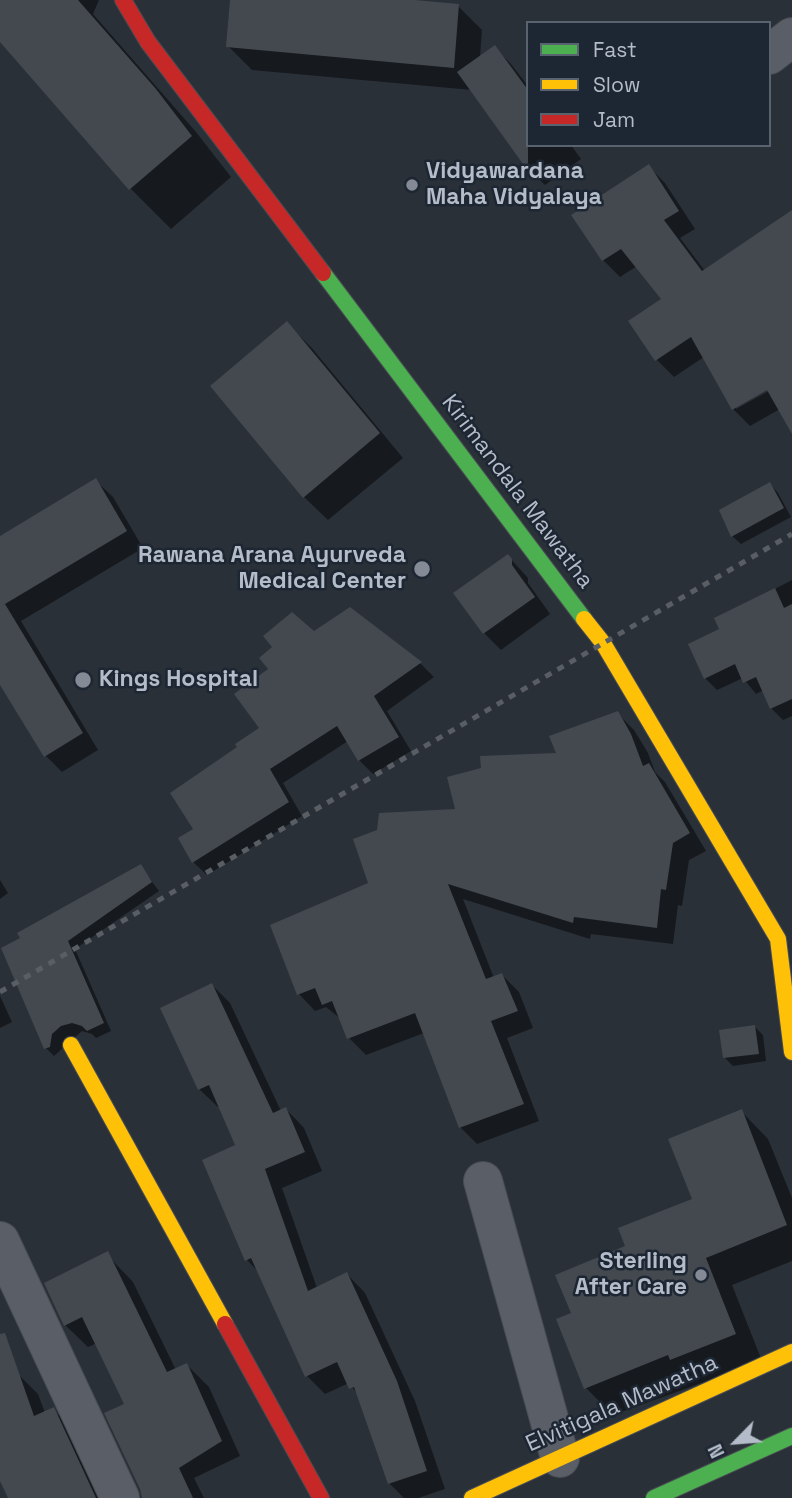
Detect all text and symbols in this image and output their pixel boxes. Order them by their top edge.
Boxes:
legend [526,21,771,147]
text: Fast [593,36,637,63]
text: Slow [593,71,641,98]
text: Jam [593,106,635,133]
place label: Vidyawardana Maha Vidyalaya [426,158,602,212]
marker: Vidyawardana Maha Vidyalaya [404,177,420,193]
street label: Kirimandala Mawatha [435,390,599,594]
place label: Rawana Arana Ayurveda Medical Center [138,542,406,596]
marker: Rawana Arana Ayurveda Medical Center [412,559,432,579]
place label: Kings Hospital [99,666,258,694]
marker: Kings Hospital [73,670,93,690]
place label: Sterling After Care [575,1248,687,1302]
marker: Sterling After Care [693,1267,709,1283]
street label: Elvitigala Mawatha [522,1349,722,1459]
north arrow [701,1407,771,1477]
text: N [702,1440,731,1462]

